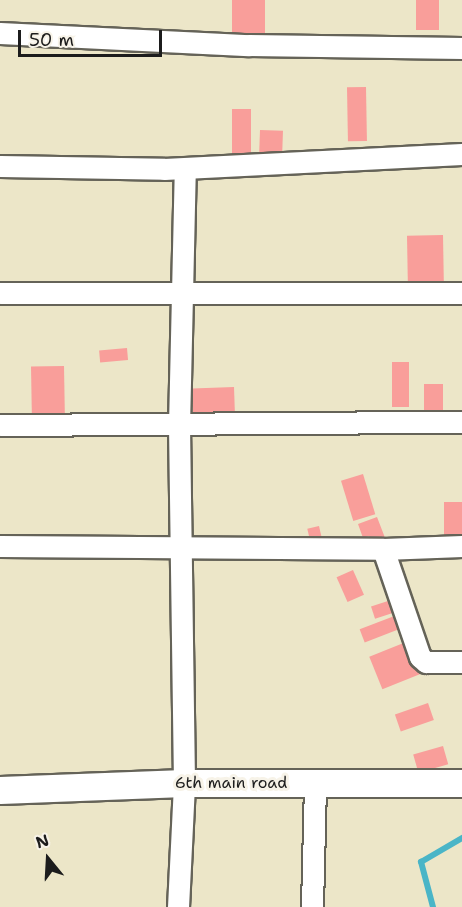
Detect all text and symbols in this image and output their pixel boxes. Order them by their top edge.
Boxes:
scale bar [21,18,165,56]
text: 50 m [29,28,74,52]
street label: 6th main road [175,773,287,793]
north arrow [18,829,78,889]
text: N [33,829,52,853]

